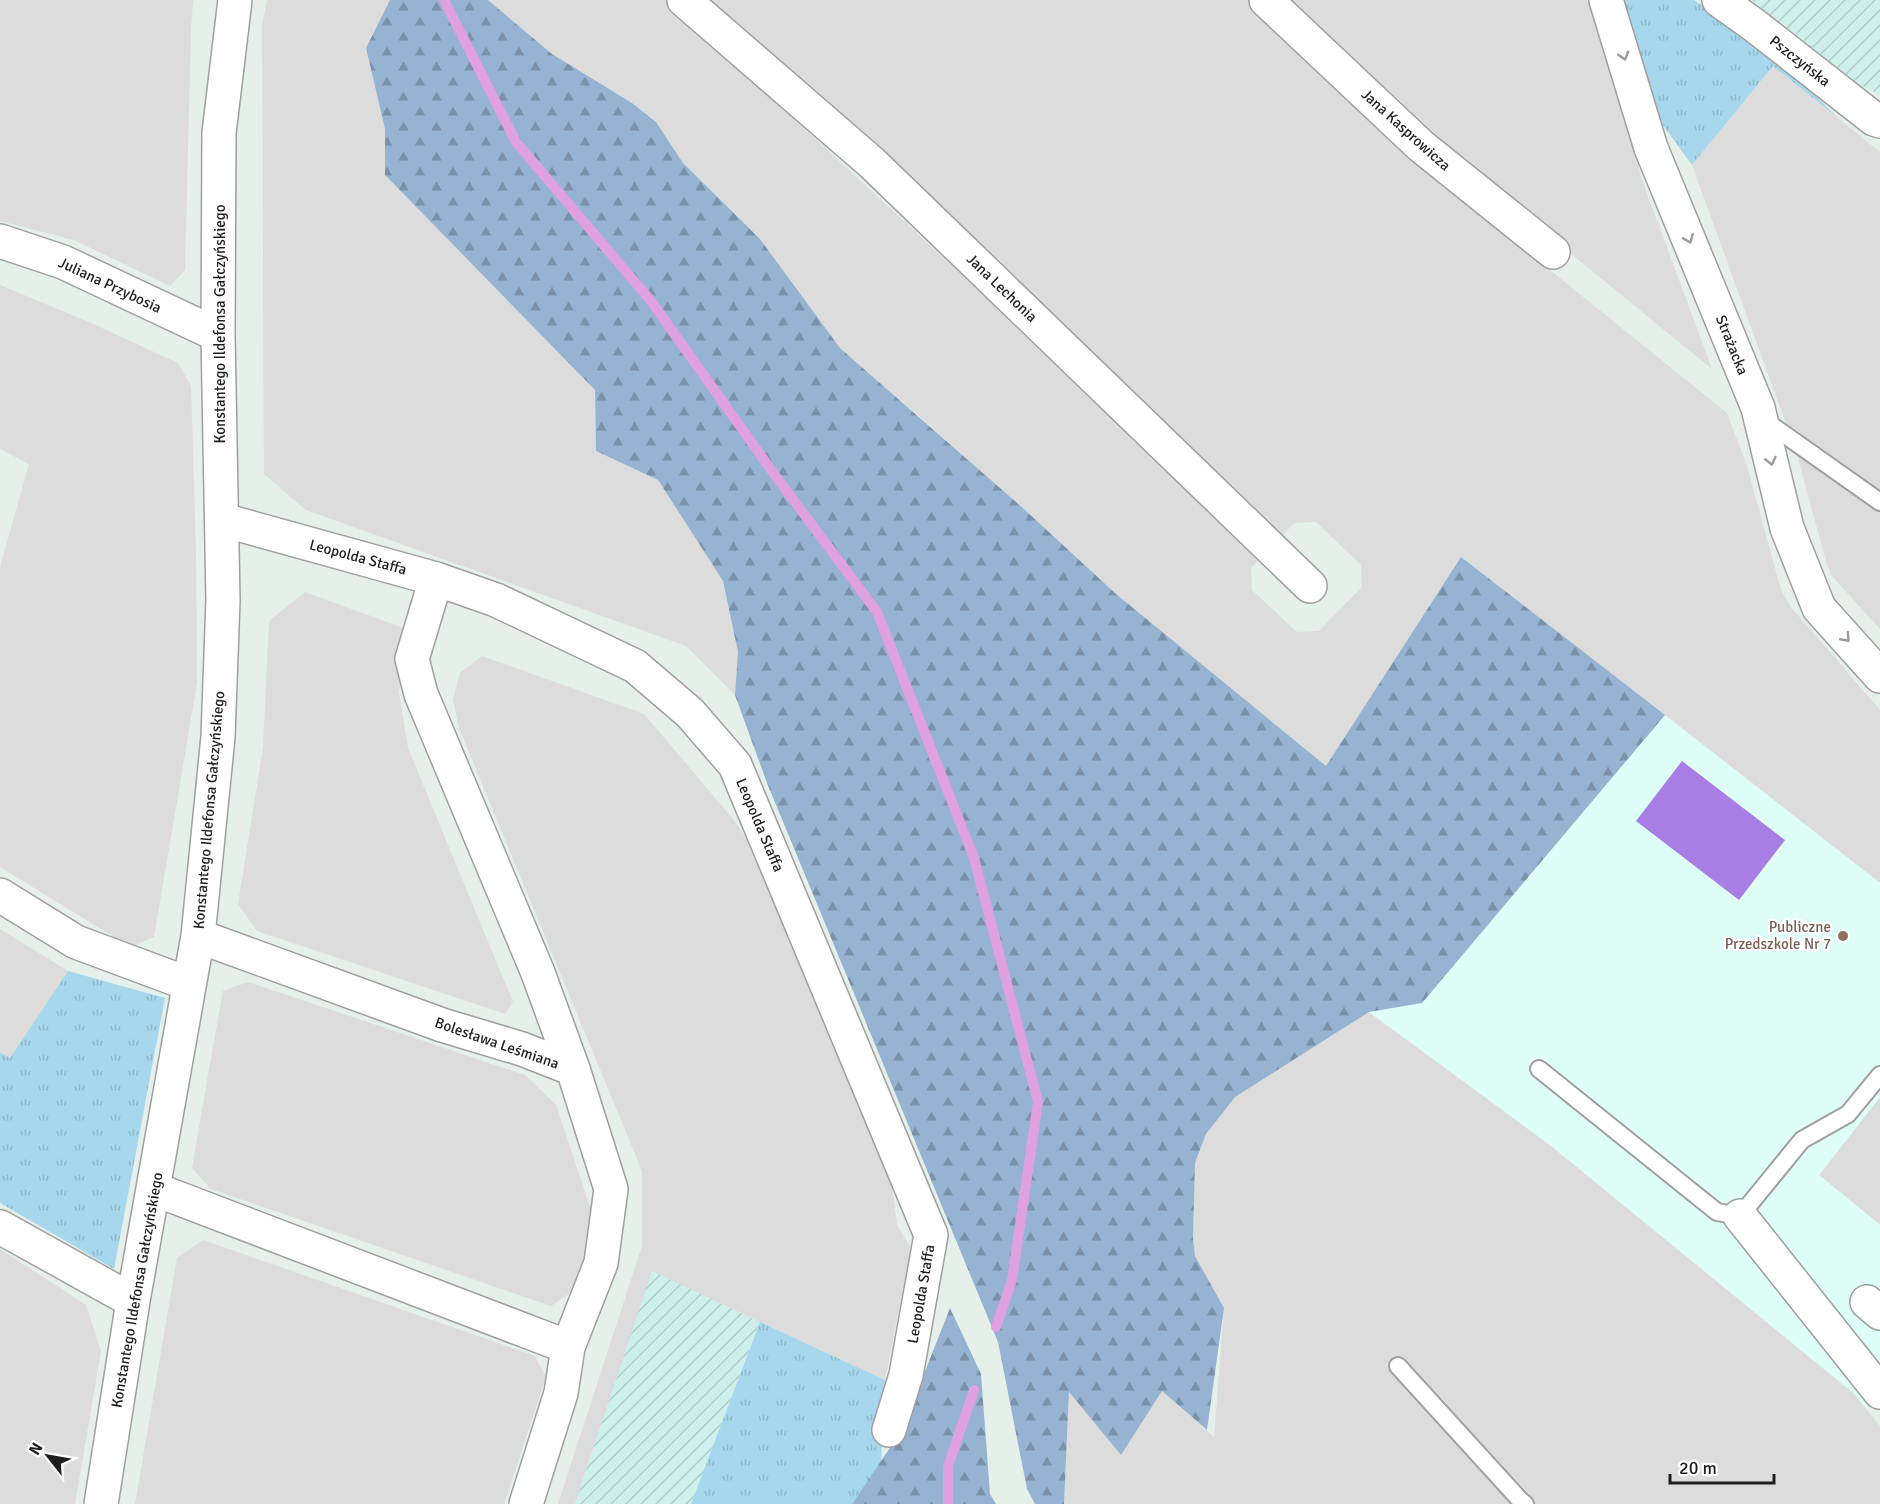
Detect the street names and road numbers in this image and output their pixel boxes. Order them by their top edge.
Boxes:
street label: Pszczyńska [1766,32,1834,90]
street label: Jana Kasprowicza [1358,85,1454,175]
street label: Konstantego Ildefonsa Gałczyńskiego [211,204,229,443]
street label: Jana Lechonia [963,250,1041,326]
street label: Juliana Przybosia [56,253,164,317]
street label: Strażacka [1712,312,1752,378]
street label: Leopolda Staffa [307,535,409,579]
street label: Konstantego Ildefonsa Gałczyńskiego [190,690,228,930]
street label: Leopolda Staffa [732,775,788,875]
street label: Bolesława Leśmiana [433,1013,561,1073]
street label: Konstantego Ildefonsa Gałczyńskiego [107,1171,167,1409]
street label: Leopolda Staffa [903,1243,939,1345]

